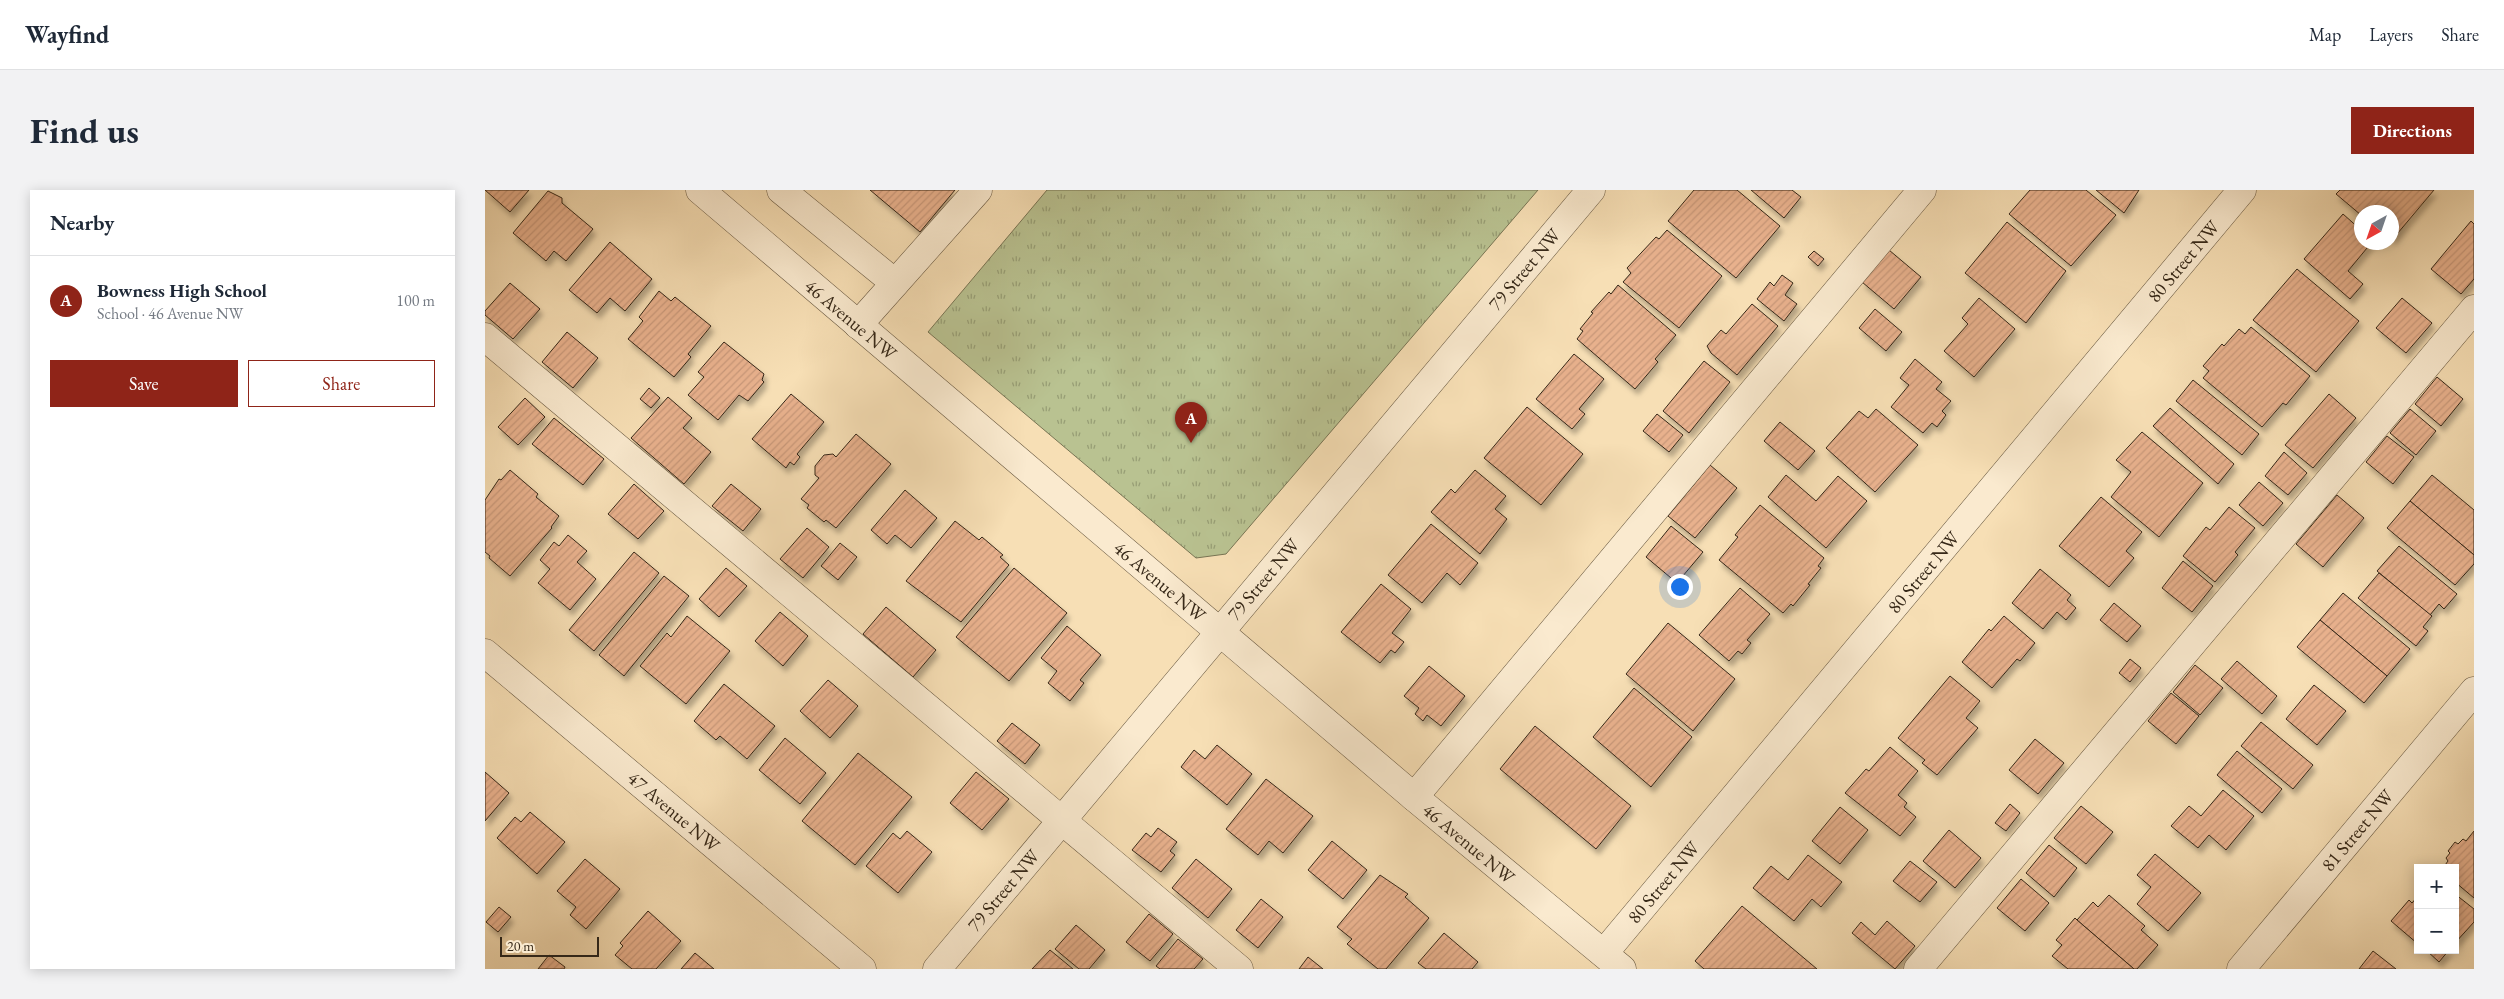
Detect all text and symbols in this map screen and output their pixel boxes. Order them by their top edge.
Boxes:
text: Wayfind [25,19,109,50]
text: Map [2309,23,2341,46]
text: Layers [2369,23,2413,46]
text: Share [2441,23,2479,46]
button: Directions [2351,107,2474,154]
text: Find us [30,108,139,153]
north arrow [2354,205,2399,250]
text: Nearby [50,209,114,236]
street label: 80 Street NW [2142,215,2225,308]
street label: 79 Street NW [1483,223,1566,316]
street label: 46 Avenue NW [799,274,902,366]
text: Bowness High School [97,278,267,303]
text: A [60,290,72,311]
text: 100 m [396,290,435,311]
text: School · 46 Avenue NW [97,303,243,324]
button: Save [50,360,238,407]
button: Share [248,360,435,407]
pin: A [1175,402,1207,443]
street label: 80 Street NW [1882,526,1965,619]
street label: 79 Street NW [1222,533,1305,626]
street label: 46 Avenue NW [1108,536,1211,628]
your location [1667,574,1693,600]
street label: 47 Avenue NW [622,766,725,858]
street label: 81 Street NW [2316,784,2399,877]
street label: 46 Avenue NW [1417,798,1520,890]
street label: 80 Street NW [1622,836,1705,929]
street label: 79 Street NW [962,844,1045,937]
map controls [2414,864,2459,954]
button: + [2414,864,2459,909]
button: − [2414,909,2459,954]
scale bar [500,934,599,957]
text: 20 m [507,937,534,955]

